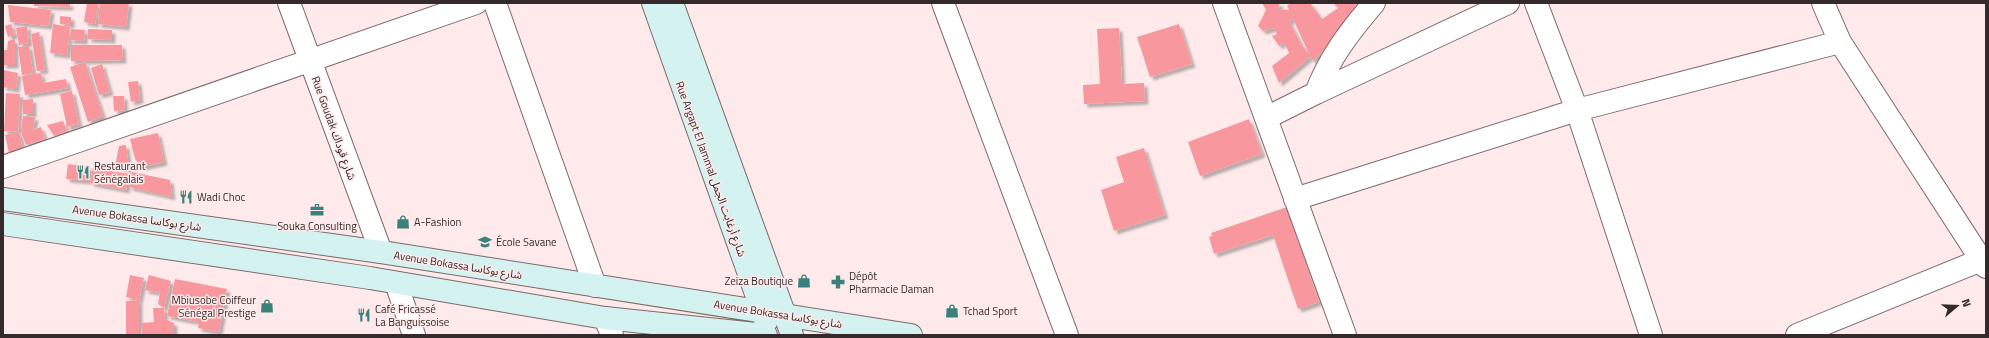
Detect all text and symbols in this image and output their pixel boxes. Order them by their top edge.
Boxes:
street label: Rue Goudak شارع قوداك [308,74,360,183]
street label: Rue Argapt El Jammal شارع أرغابت الجمل [672,79,750,259]
place label: Restaurant Sénégalais [94,158,146,187]
restaurant icon: Restaurant Sénégalais [75,164,91,180]
restaurant icon: Wadi Choc [178,189,194,205]
place label: Wadi Choc [197,189,245,205]
street label: Avenue Bokassa شارع بوكاسا [72,201,203,235]
office icon: Souka Consulting [309,202,325,218]
shop icon: A-Fashion [395,214,411,230]
place label: A-Fashion [414,214,461,230]
place label: Souka Consulting [277,218,357,234]
school or university icon: École Savane [477,234,493,250]
place label: École Savane [496,234,557,250]
street label: Avenue Bokassa شارع بوكاسا [393,247,524,283]
place label: Dépôt Pharmacie Daman [849,268,934,297]
place label: Zeiza Boutique [724,273,793,289]
shop icon: Zeiza Boutique [796,273,812,289]
pharmacy icon: Dépôt Pharmacie Daman [830,274,846,290]
north arrow [1937,286,1977,326]
place label: Mbiusobe Coiffeur Sénégal Prestige [172,292,256,321]
street label: Avenue Bokassa شارع بوكاسا [713,296,844,332]
text: N [1958,297,1975,309]
shop icon: Mbiusobe Coiffeur Sénégal Prestige [259,298,275,314]
place label: Café Fricassé La Banguissoise [375,301,450,330]
shop icon: Tchad Sport [944,303,960,319]
place label: Tchad Sport [963,303,1018,319]
restaurant icon: Café Fricassé La Banguissoise [356,307,372,323]

